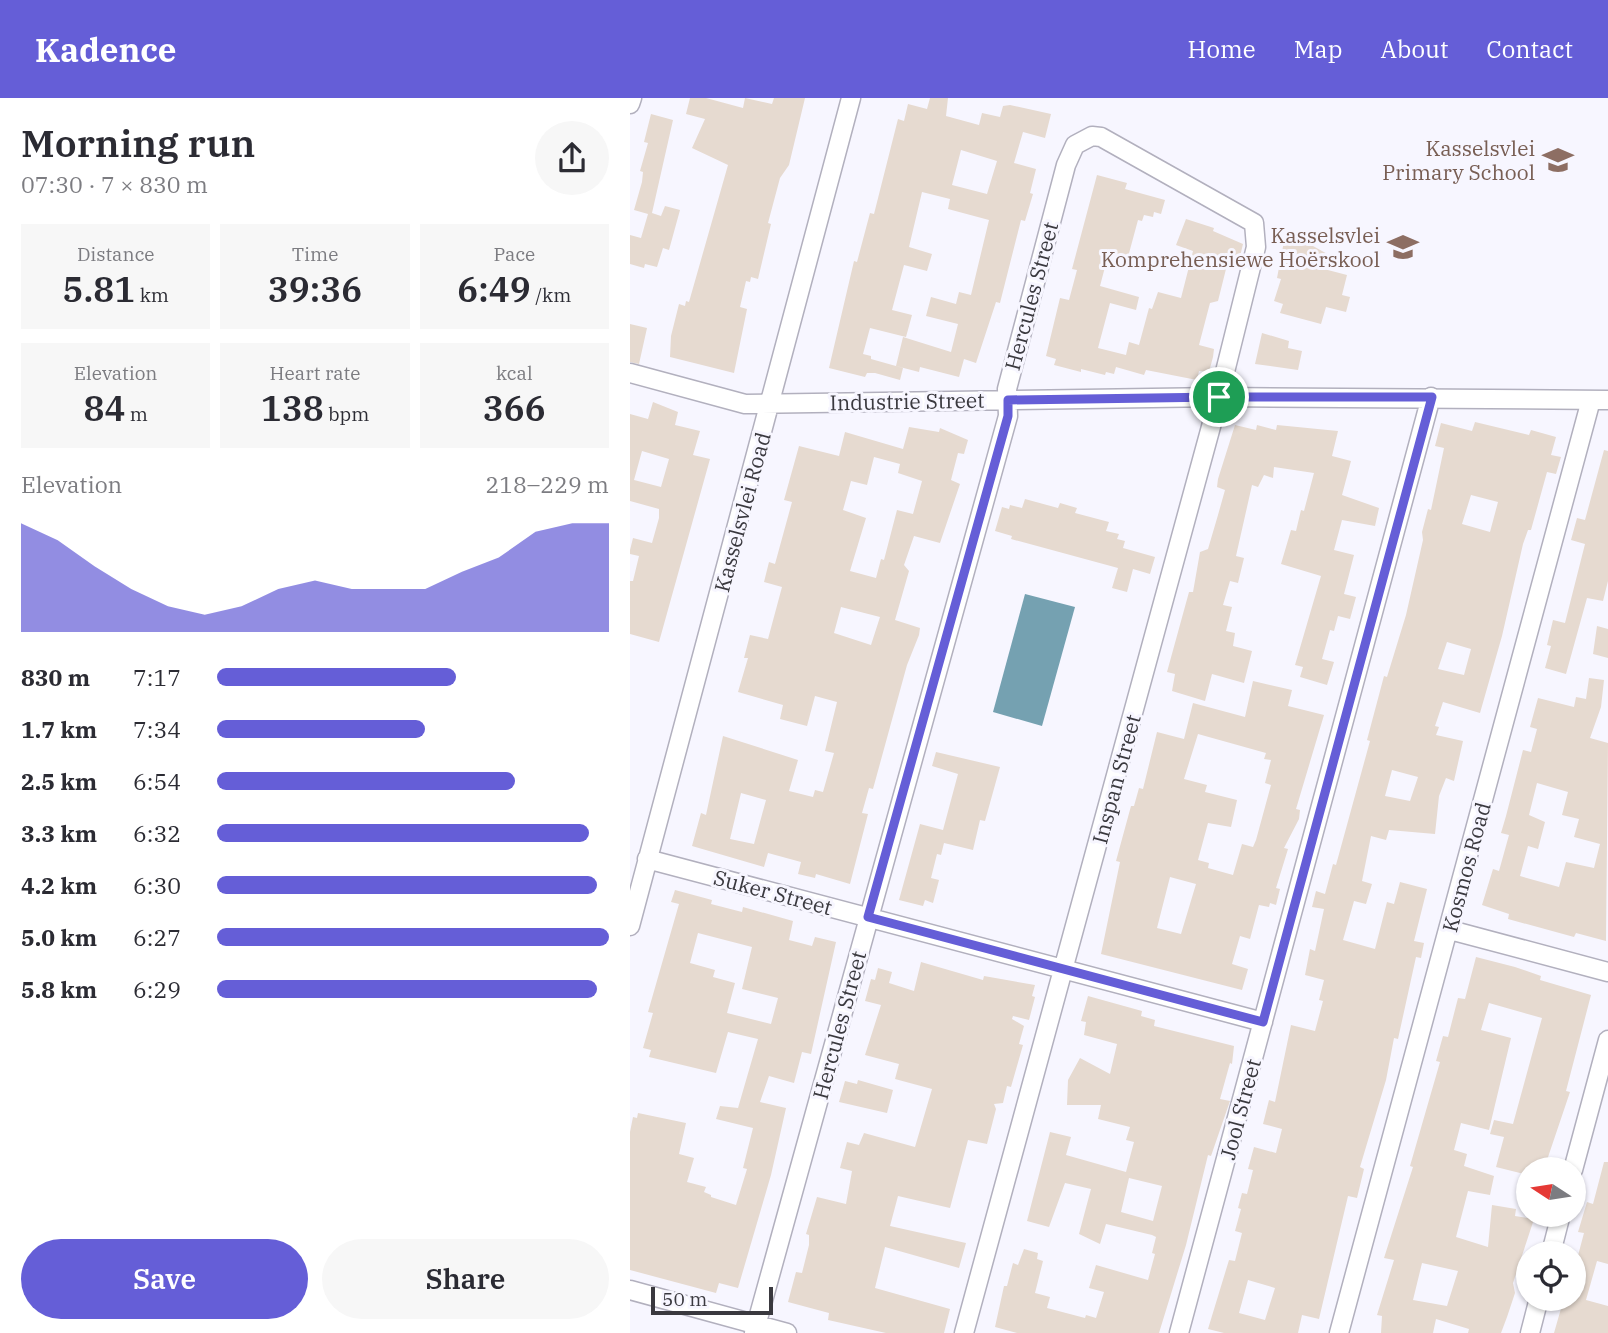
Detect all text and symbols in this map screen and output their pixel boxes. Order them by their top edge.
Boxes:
text: Kadence [35,28,177,71]
text: Home [1188,33,1256,65]
text: Map [1294,33,1342,65]
text: About [1380,33,1448,65]
text: Contact [1486,33,1573,65]
text: Morning run [21,118,255,167]
button: share [535,121,609,195]
place label: Kasselsvlei Primary School [1382,134,1535,186]
school or university icon: Kasselsvlei Primary School [1541,143,1575,177]
text: 07:30 · 7 × 830 m [21,169,208,199]
street label: Hercules Street [998,219,1064,373]
place label: Kasselsvlei Komprehensiewe Hoërskool [1101,221,1380,273]
school or university icon: Kasselsvlei Komprehensiewe Hoërskool [1386,230,1420,264]
text: Distance [77,242,154,266]
text: Time [292,242,338,266]
text: Pace [493,242,535,266]
text: 5.81 [62,266,135,312]
text: 39:36 [268,266,362,312]
text: 6:49 [457,266,531,312]
text: km [135,283,169,307]
text: /km [531,283,571,307]
text: Elevation [74,361,158,385]
text: Heart rate [270,361,360,385]
text: kcal [496,361,533,385]
pin [1189,367,1249,427]
icon: arrive [1200,378,1238,416]
text: 84 [83,385,125,431]
text: 138 [261,385,324,431]
text: 366 [483,385,546,431]
street label: Industrie Street [829,386,985,416]
text: m [125,402,148,426]
text: bpm [324,402,369,426]
street label: Kasselsvlei Road [707,429,777,595]
text: Elevation [21,469,122,499]
text: 218–229 m [485,469,609,499]
text: 830 m [21,662,90,692]
text: 7:17 [133,662,181,692]
street label: Inspan Street [1085,711,1147,847]
text: 1.7 km [21,714,97,744]
text: 7:34 [133,714,181,744]
text: 2.5 km [21,766,97,796]
text: 6:54 [133,766,181,796]
street label: Kosmos Road [1435,799,1497,935]
text: 3.3 km [21,818,97,848]
text: 6:32 [133,818,181,848]
street label: Suker Street [711,863,835,921]
text: 4.2 km [21,870,97,900]
text: 6:30 [133,870,181,900]
text: 5.0 km [21,922,97,952]
text: 6:27 [133,922,181,952]
street label: Hercules Street [806,948,872,1102]
text: 5.8 km [21,974,97,1004]
text: 6:29 [133,974,181,1004]
street label: Jool Street [1213,1055,1267,1163]
north arrow [1516,1157,1586,1227]
map controls [1516,1157,1586,1311]
button: Save [21,1239,308,1319]
button: Share [322,1239,609,1319]
button: locate [1516,1241,1586,1311]
scale bar [651,1284,774,1316]
text: 50 m [662,1287,707,1311]

